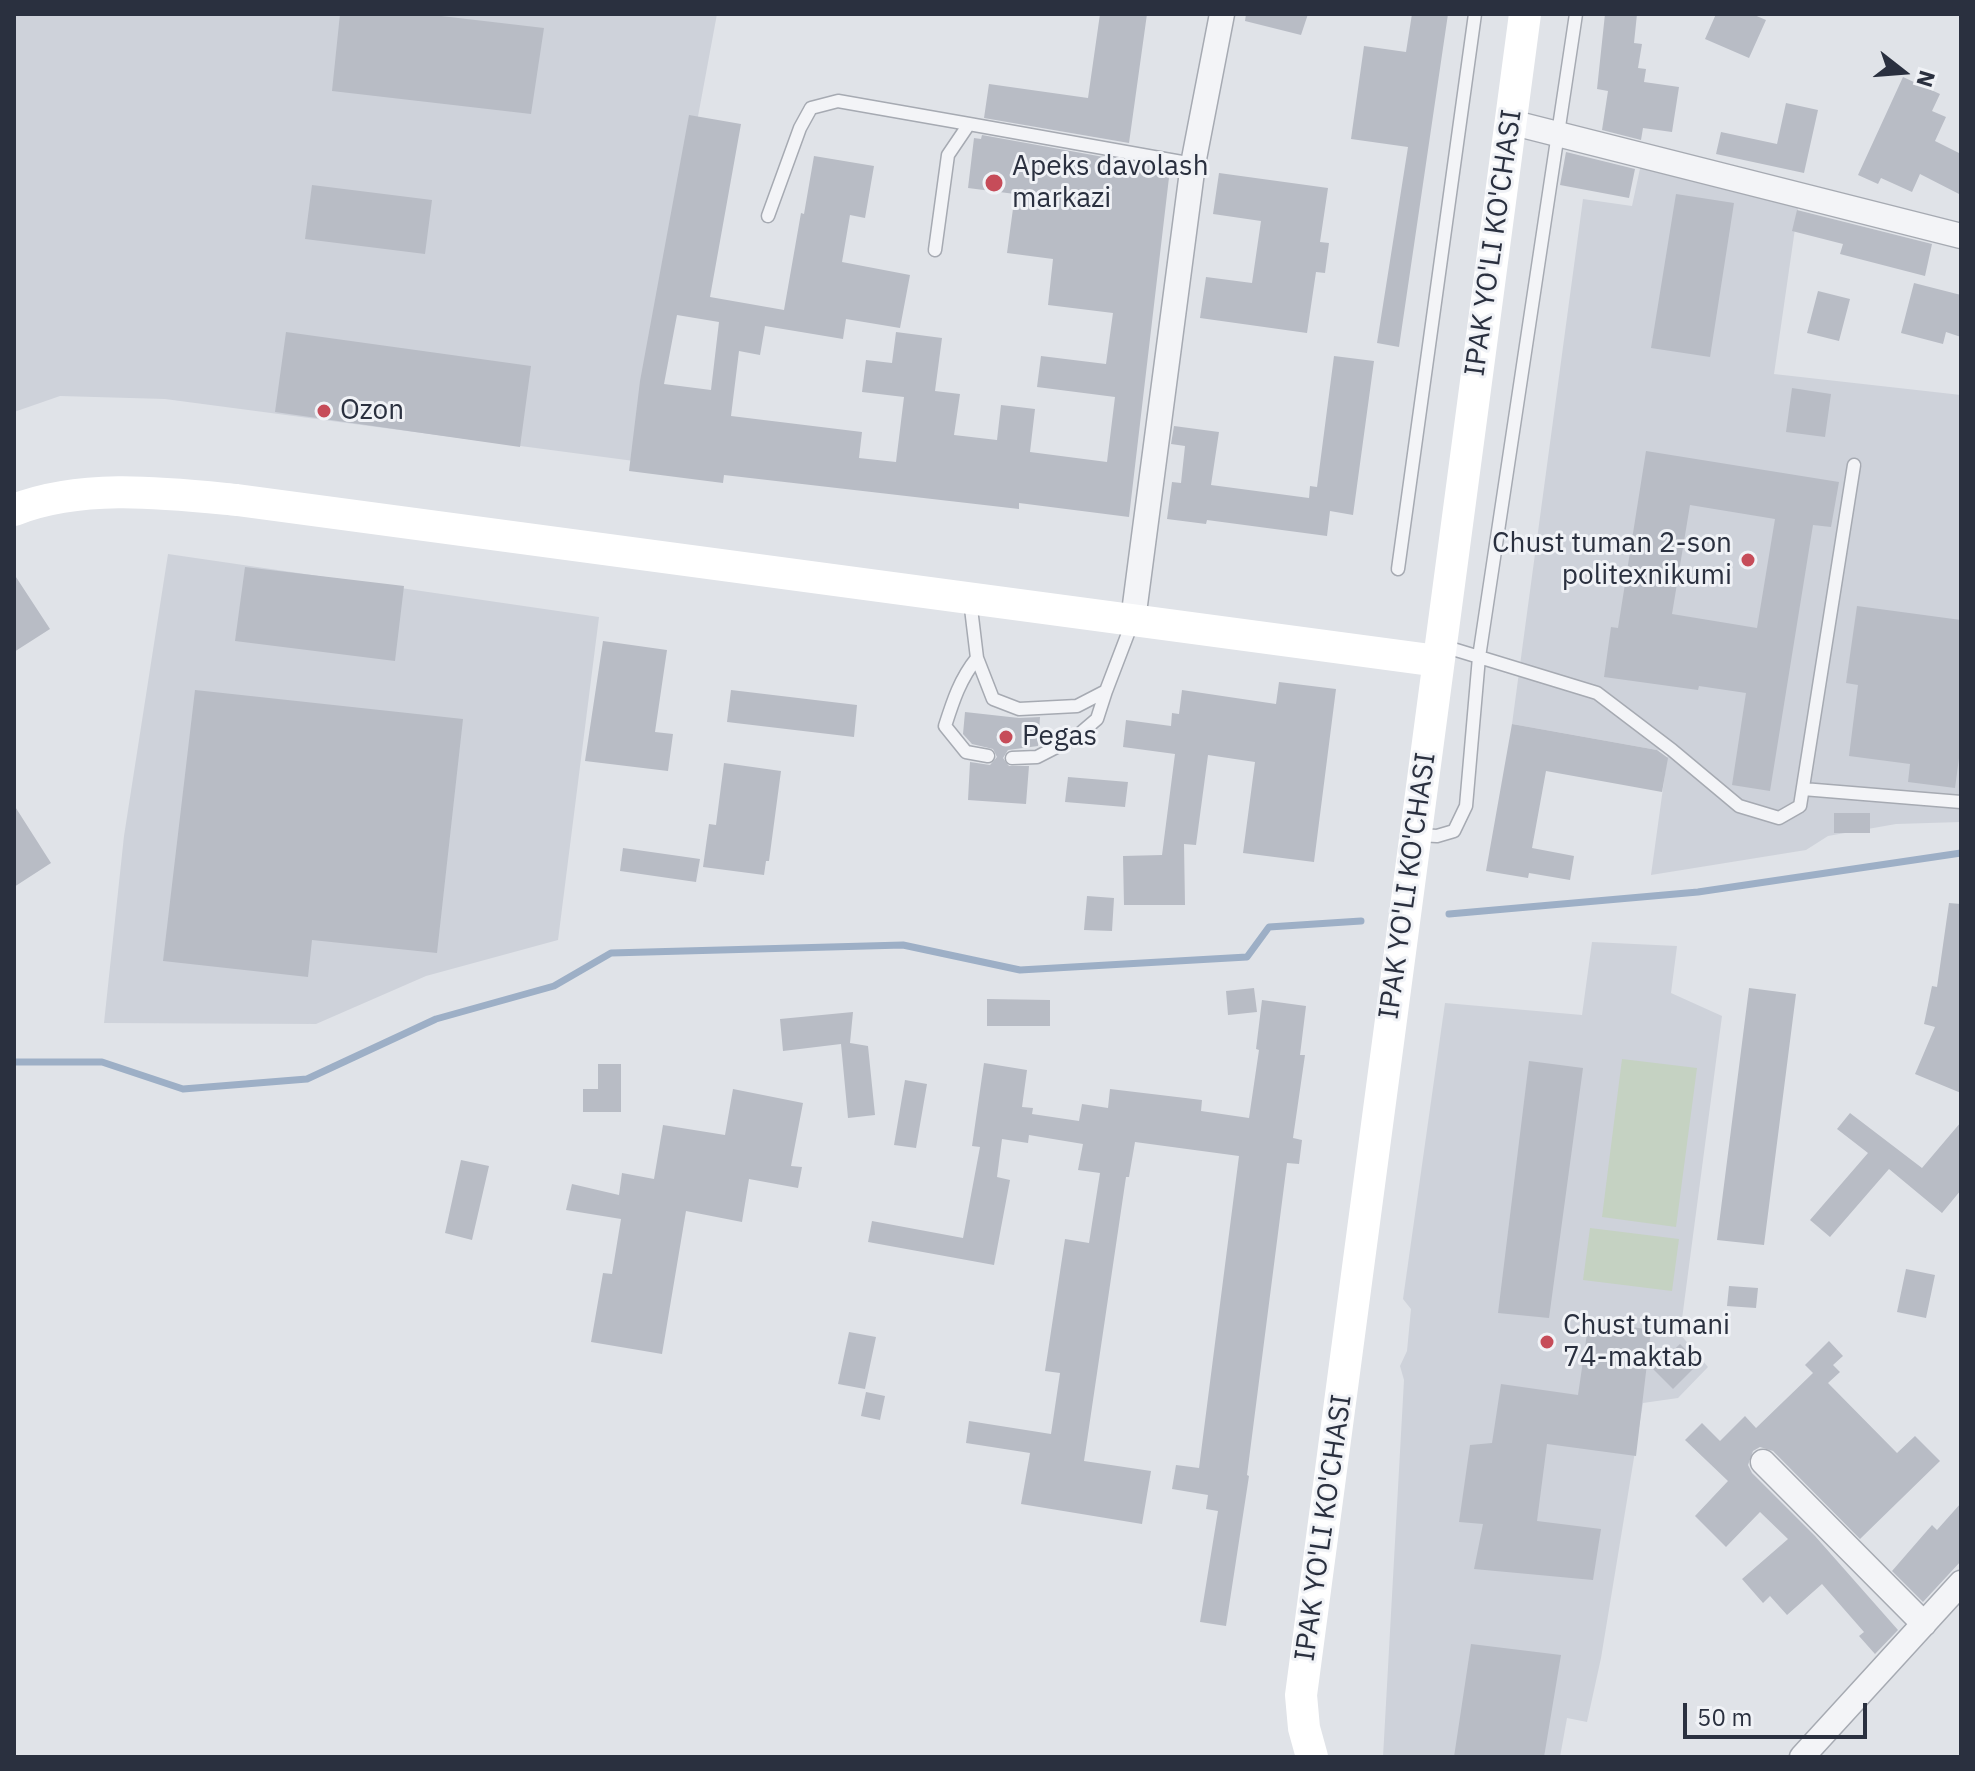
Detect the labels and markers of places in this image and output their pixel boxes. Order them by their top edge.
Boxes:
place label: Apeks davolash markazi [1012,150,1209,216]
marker: Apeks davolash markazi [983,172,1005,194]
place label: Ozon [340,394,404,428]
marker: Ozon [315,402,333,420]
place label: Chust tuman 2-son politexnikumi [1492,527,1732,593]
marker: Chust tuman 2-son politexnikumi [1739,551,1757,569]
place label: Pegas [1022,720,1097,754]
marker: Pegas [997,728,1015,746]
place label: Chust tumani 74-maktab [1563,1309,1730,1375]
marker: Chust tumani 74-maktab [1538,1333,1556,1351]

